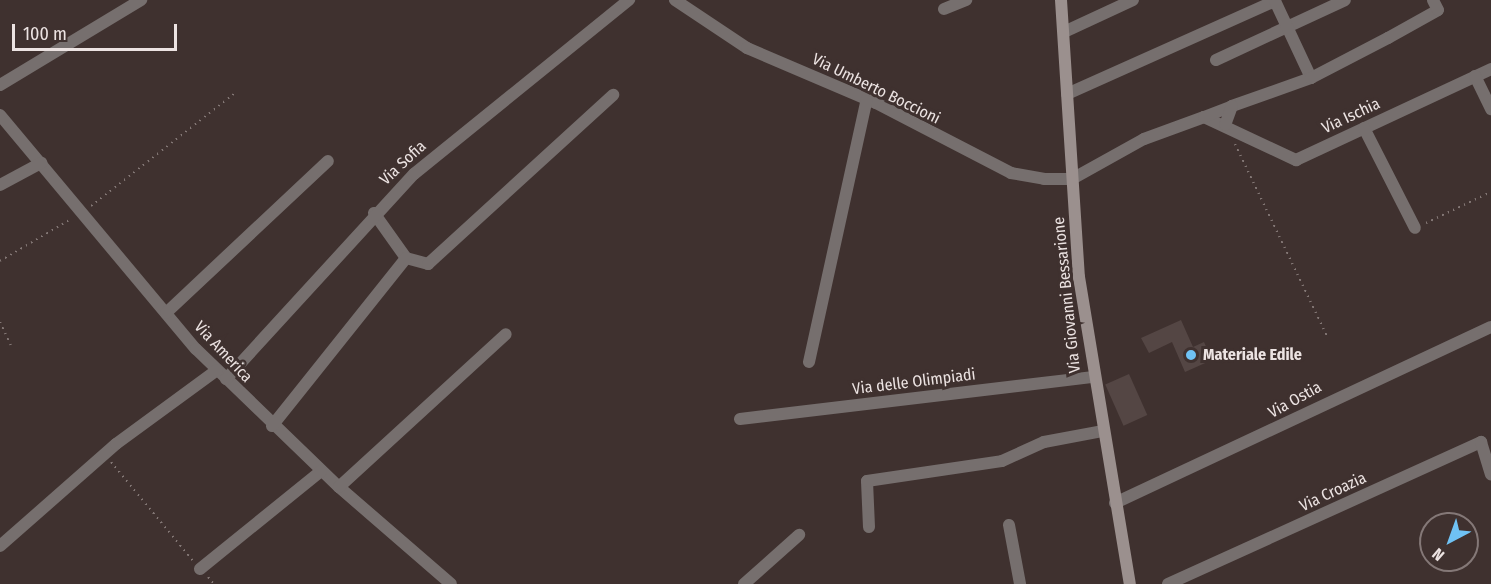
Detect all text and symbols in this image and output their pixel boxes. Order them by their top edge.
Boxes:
scale bar [15,12,180,50]
text: 100 m [23,23,67,45]
street label: Via Umberto Boccioni [809,50,943,128]
street label: Via Ischia [1319,94,1383,138]
street label: Via Sofia [376,137,430,189]
street label: Via Giovanni Bessarione [1049,216,1085,374]
street label: Via America [190,317,256,387]
place label: Materiale Edile [1203,345,1302,365]
marker: Materiale Edile [1184,348,1198,362]
street label: Via delle Olimpiadi [851,365,977,399]
street label: Via Ostia [1265,378,1325,422]
street label: Via Croazia [1297,468,1369,516]
north arrow [1419,512,1479,572]
text: N [1428,544,1448,565]

